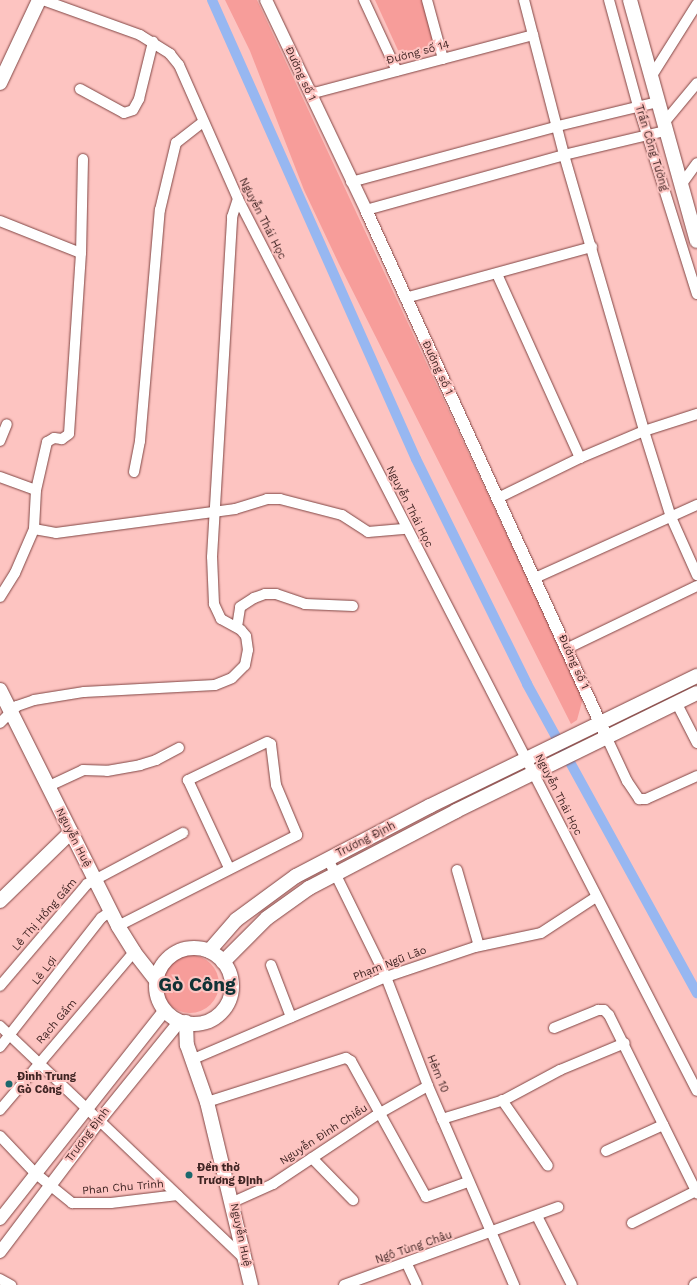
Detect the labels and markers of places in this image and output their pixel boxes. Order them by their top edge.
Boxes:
place label: Đình Trung Gò Công [17,1071,76,1097]
marker: Đình Trung Gò Công [4,1079,14,1089]
place label: Đền thờ Trương Định [197,1162,263,1188]
marker: Đền thờ Trương Định [184,1170,194,1180]

